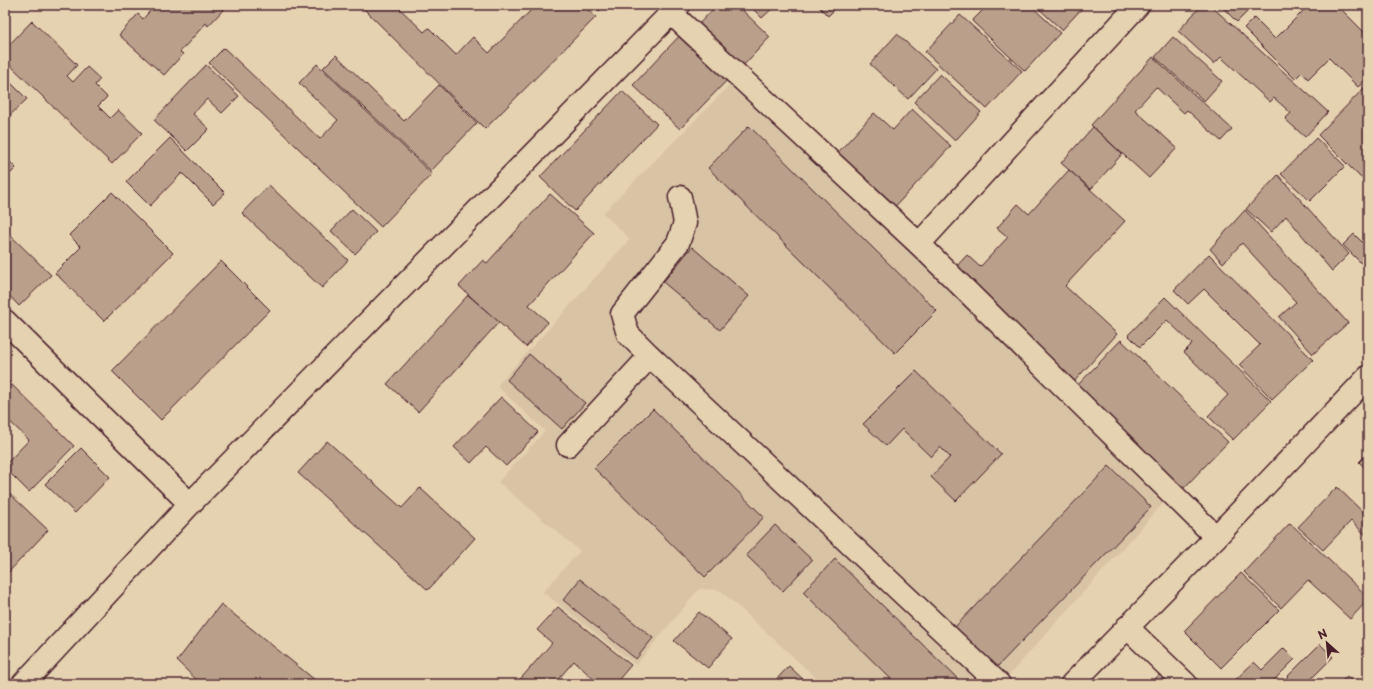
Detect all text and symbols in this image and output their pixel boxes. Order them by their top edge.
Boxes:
north arrow [1307,623,1347,663]
text: N [1314,624,1330,643]

